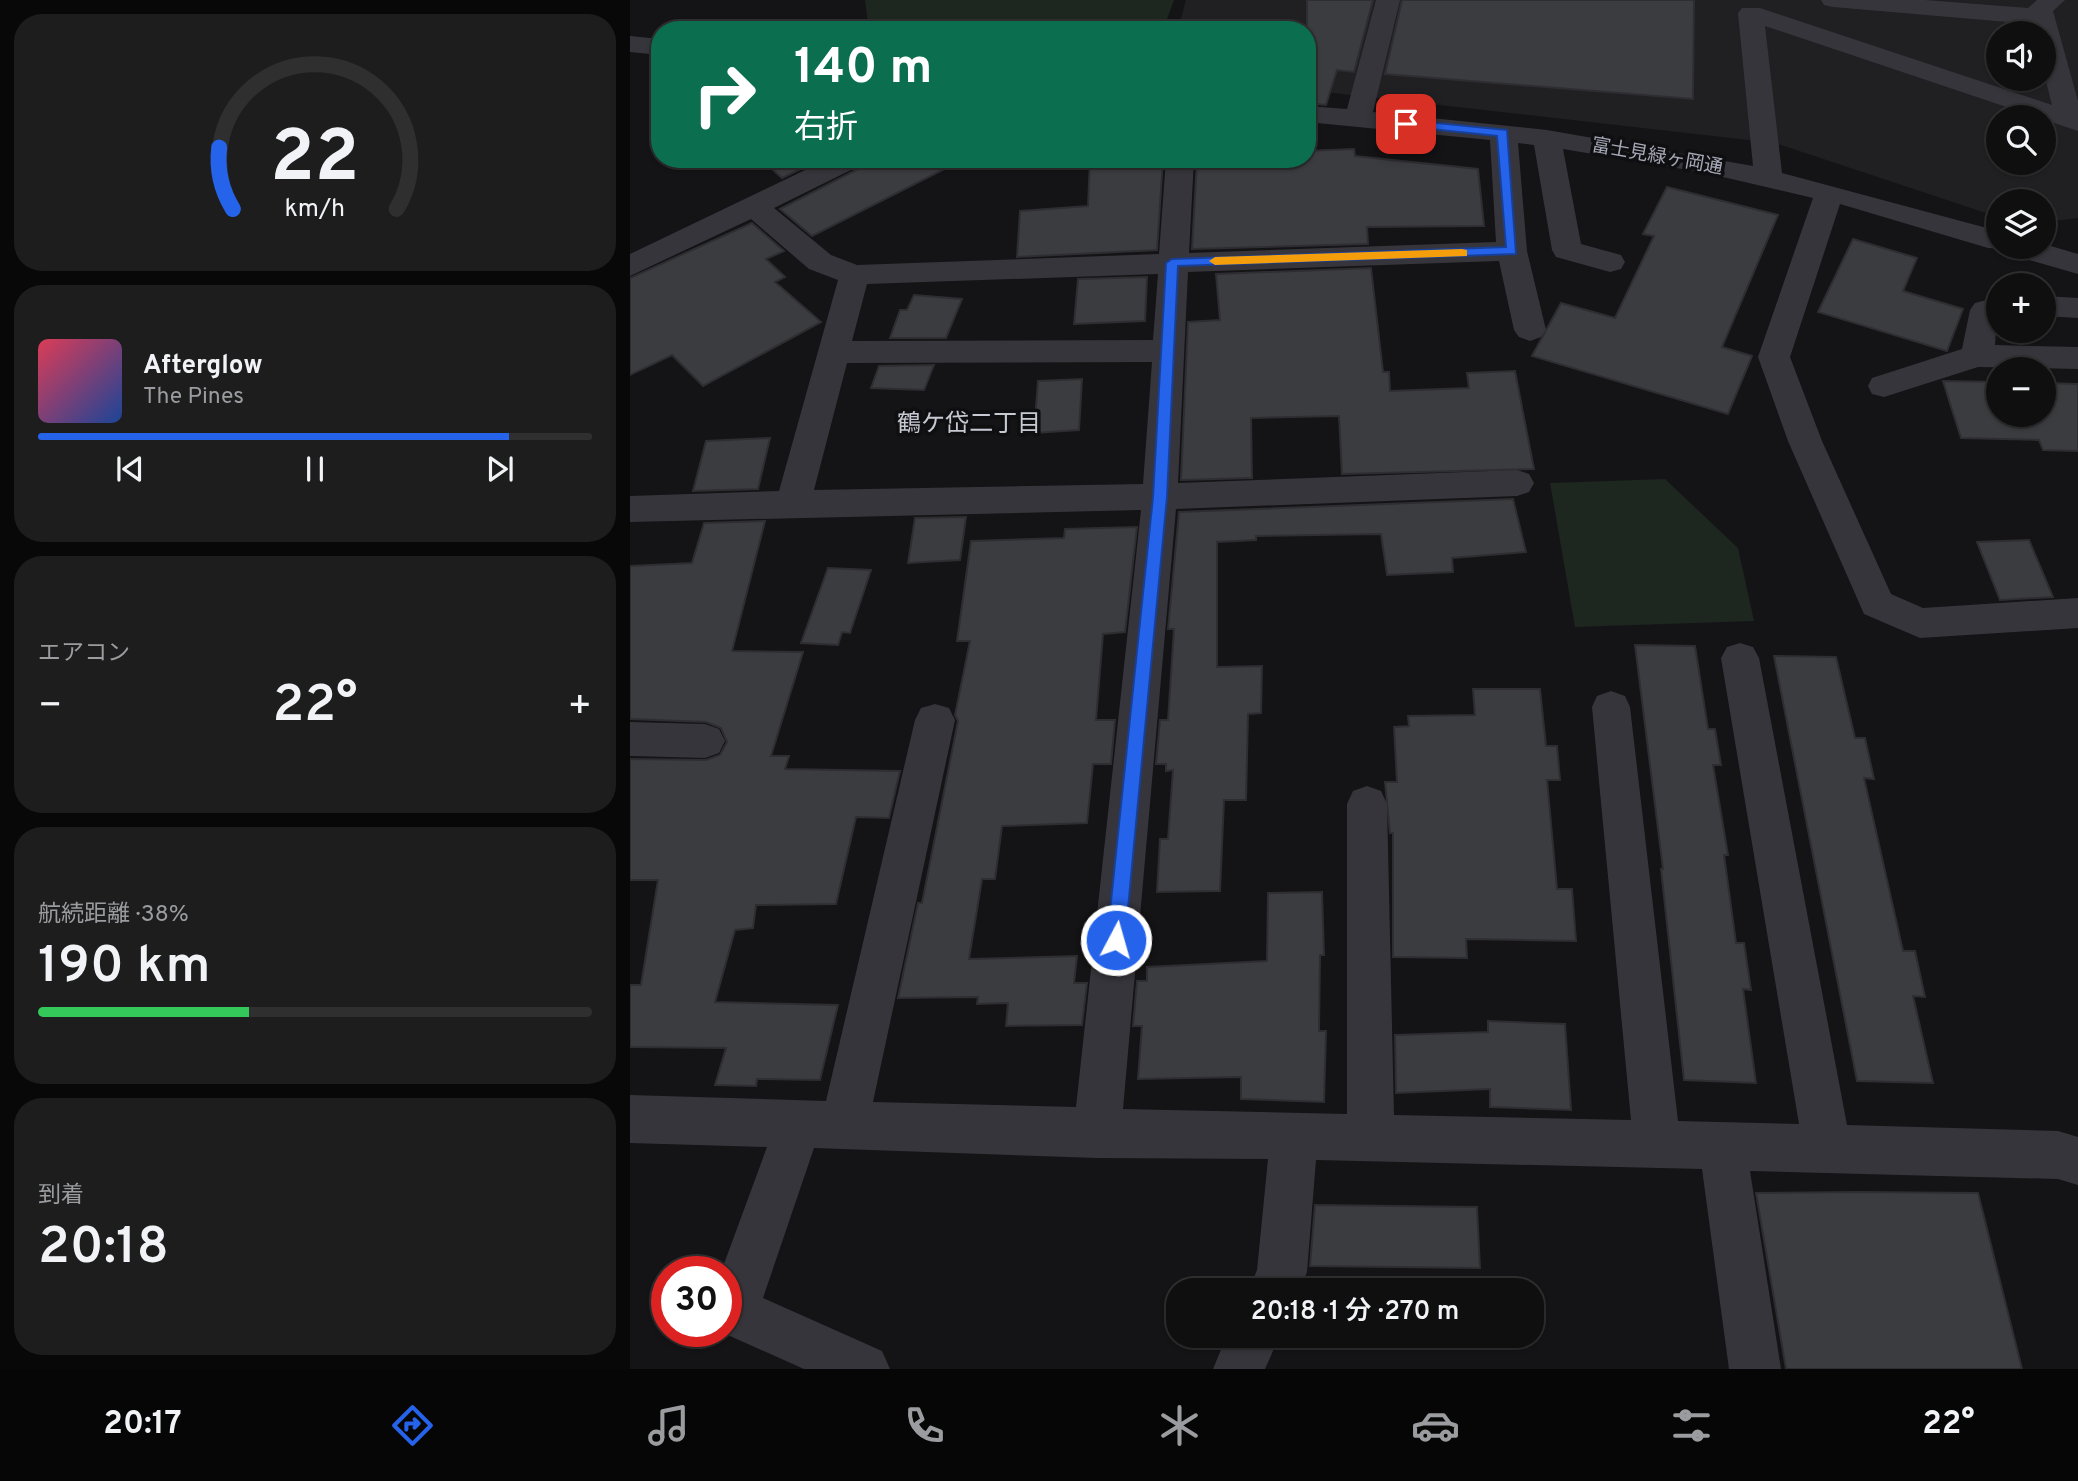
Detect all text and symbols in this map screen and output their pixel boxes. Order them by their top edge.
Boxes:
map controls [1986,21,2056,427]
button: sound [1986,21,2056,91]
text: 140 m [794,39,933,101]
icon: right [679,49,770,140]
pin [1376,94,1436,154]
icon: arrive [1387,105,1425,143]
button: search [1986,105,2056,175]
text: 右折 [794,109,858,149]
text: 22 [270,115,360,207]
street label: 富士見緑ヶ岡通 [1589,134,1725,180]
button: layers [1986,189,2056,259]
text: km/h [285,193,345,225]
button: + [1986,273,2056,343]
text: Afterglow [143,350,263,383]
button: − [1986,357,2056,427]
text: The Pines [143,383,244,412]
district label: 鶴ケ岱二丁目 [897,410,1041,440]
icon: previous [111,450,149,488]
icon: pause [296,450,334,488]
icon: next [481,450,519,488]
text: エアコン [38,640,130,669]
text: 22° [272,674,358,740]
text: − [38,683,63,732]
text: + [567,683,592,732]
text: 航続距離 · 38% [38,901,189,930]
position arrow [1079,903,1153,977]
text: 190 km [38,935,210,1001]
text: 到着 [38,1182,84,1211]
text: 20:18 [38,1216,169,1282]
speed limit sign: 30 [651,1256,742,1347]
text: 20:18 · 1 分 · 270 m [1251,1296,1459,1329]
icon: directions [388,1401,437,1450]
icon: music [644,1401,693,1450]
icon: phone [900,1401,949,1450]
icon: climate [1155,1401,1204,1450]
icon: car [1411,1401,1460,1450]
icon: filters [1667,1401,1716,1450]
text: 20:17 [103,1405,182,1445]
text: 22° [1922,1405,1975,1445]

